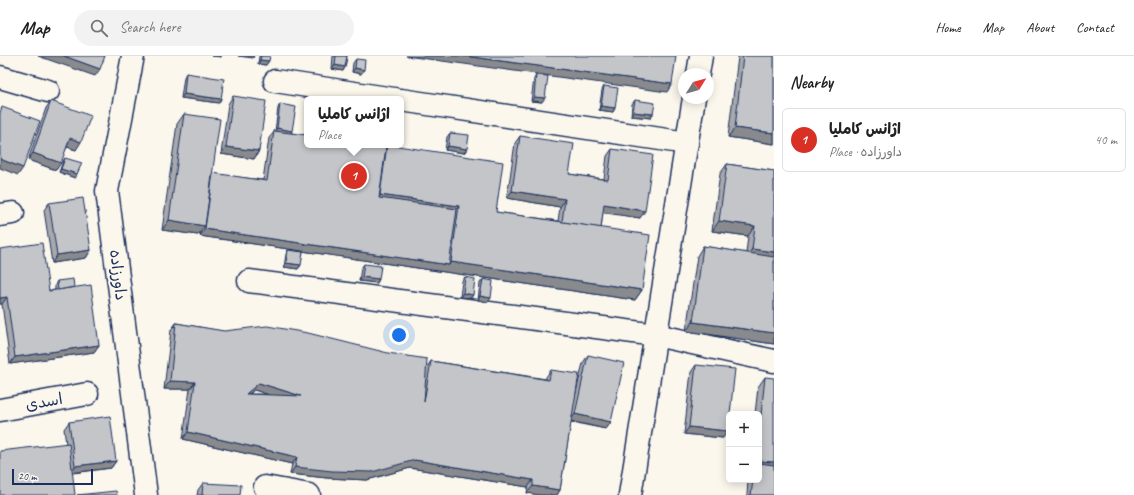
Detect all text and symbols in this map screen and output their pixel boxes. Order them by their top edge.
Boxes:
search box [74,10,354,46]
text: Map [20,16,50,40]
icon: search [88,17,110,39]
text: Search here [120,18,181,37]
text: Home [935,19,961,36]
text: Map [983,19,1004,36]
text: About [1026,19,1054,36]
text: Contact [1076,19,1114,36]
north arrow [678,68,714,104]
text: Nearby [790,72,833,93]
popup [304,96,404,148]
text: اژانس کاملیا [318,105,390,124]
text: اژانس کاملیا [829,120,901,139]
text: Place [318,127,341,143]
text: 1 [801,132,807,148]
text: 40 m [1095,132,1117,148]
text: Place · داورزاده [829,144,902,160]
pin: 1 [341,161,367,191]
street label: داورزاده [105,248,131,302]
your location [389,325,409,345]
street label: اسدی [24,389,64,415]
map controls [726,411,762,483]
button: + [726,411,762,447]
button: − [726,447,762,483]
scale bar [12,467,93,486]
text: 20 m [18,469,37,483]

